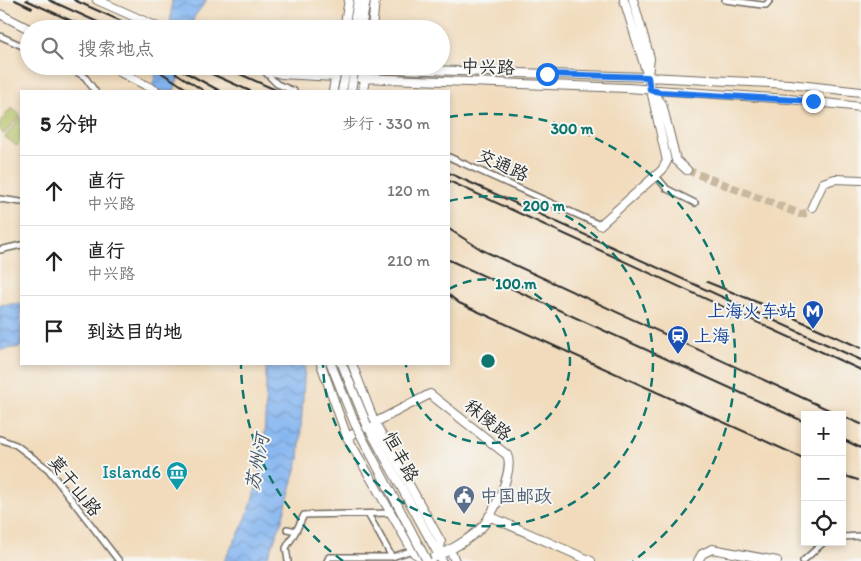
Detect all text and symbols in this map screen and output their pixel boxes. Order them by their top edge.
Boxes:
search box [20,20,450,75]
icon: search [38,34,66,62]
text: 搜索地点 [78,37,154,60]
street label: 中兴路 [461,55,515,79]
route start [536,63,559,86]
route end [802,90,825,113]
text: 5 分钟 [40,111,98,136]
text: 步行 · 330 m [343,114,430,133]
text: 300 m [551,120,594,138]
street label: 交通路 [474,144,532,186]
text: 直行 [87,169,125,192]
icon: ahead [40,177,68,205]
text: 120 m [387,181,430,200]
text: 中兴路 [87,194,135,213]
text: 200 m [523,197,566,215]
text: 直行 [87,239,125,262]
icon: ahead [40,247,68,275]
text: 210 m [387,251,430,270]
text: 中兴路 [87,264,135,283]
text: 100 m [495,275,537,293]
metro station icon: 上海火车站 [801,299,825,330]
place label: 上海火车站 [707,300,797,322]
icon: arrive [40,317,68,345]
text: 到达目的地 [87,320,182,343]
station icon: 上海 [666,324,690,355]
place label: 上海 [694,325,730,347]
centre of rings [479,352,497,370]
street label: 秣陵路 [460,394,516,446]
map controls [801,411,846,546]
button: + [801,411,846,456]
street label: 恒丰路 [378,428,424,486]
water label: 苏州河 [240,429,274,492]
street label: 莫干山路 [44,451,106,521]
button: − [801,456,846,501]
museum icon: Island6 [165,460,189,491]
place label: Island6 [102,461,161,483]
public building icon: 中国邮政 [452,484,476,515]
place label: 中国邮政 [480,485,552,507]
button: locate [801,501,846,546]

